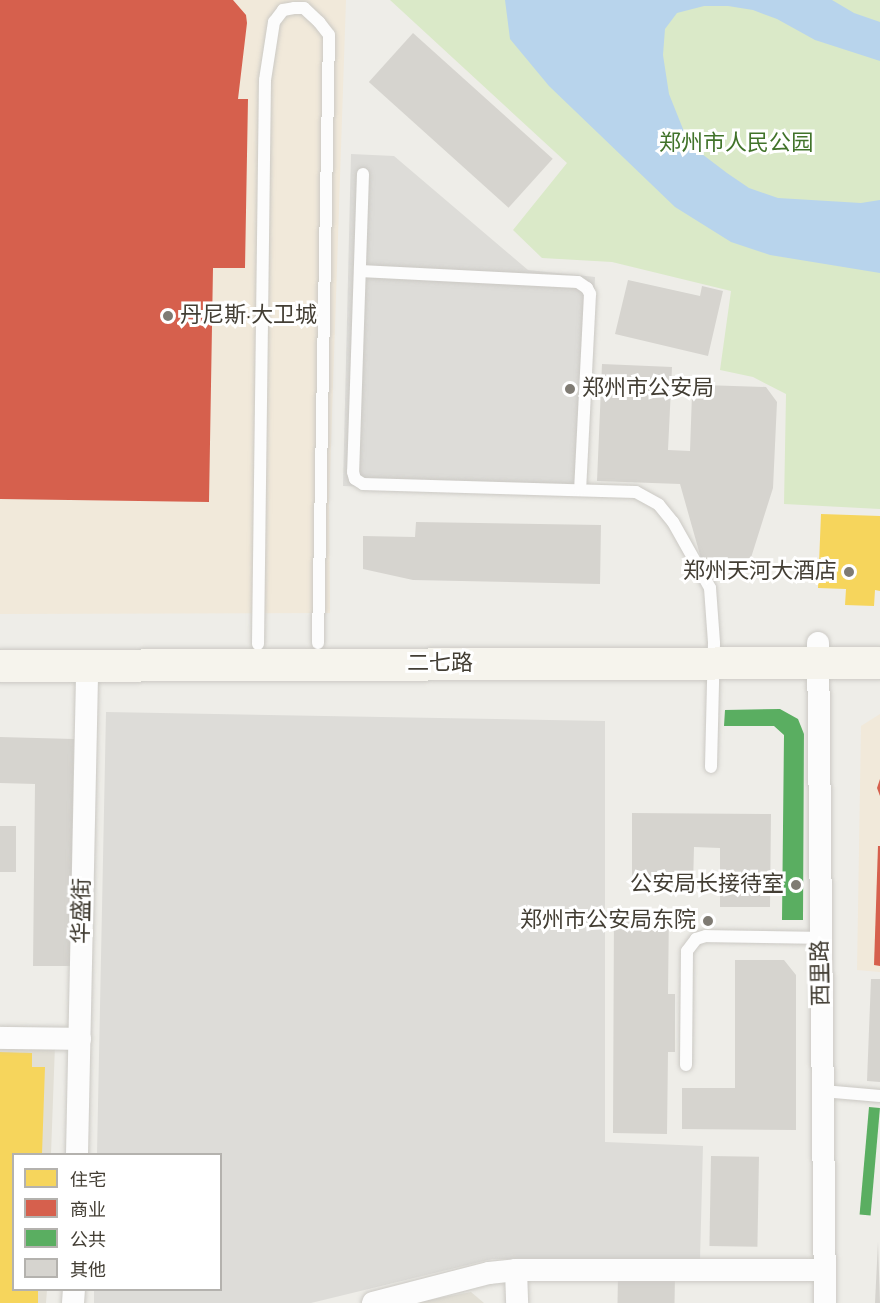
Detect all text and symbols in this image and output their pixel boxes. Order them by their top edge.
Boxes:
park label: 郑州市人民公园 [659,131,813,157]
place label: 丹尼斯·大卫城 [180,303,317,329]
marker: 丹尼斯·大卫城 [161,309,175,323]
place label: 郑州市公安局 [582,376,714,402]
marker: 郑州市公安局 [563,382,577,396]
place label: 郑州天河大酒店 [683,559,837,585]
marker: 郑州天河大酒店 [842,565,856,579]
street label: 二七路 [407,651,473,677]
place label: 公安局长接待室 [630,872,784,898]
street label: 华盛街 [68,878,96,944]
marker: 公安局长接待室 [789,878,803,892]
place label: 郑州市公安局东院 [520,908,696,934]
marker: 郑州市公安局东院 [701,914,715,928]
street label: 西里路 [807,940,835,1006]
legend [12,1153,222,1291]
text: 住宅 [70,1172,106,1190]
text: 商业 [70,1202,106,1220]
text: 公共 [70,1232,106,1250]
text: 其他 [70,1262,106,1280]

